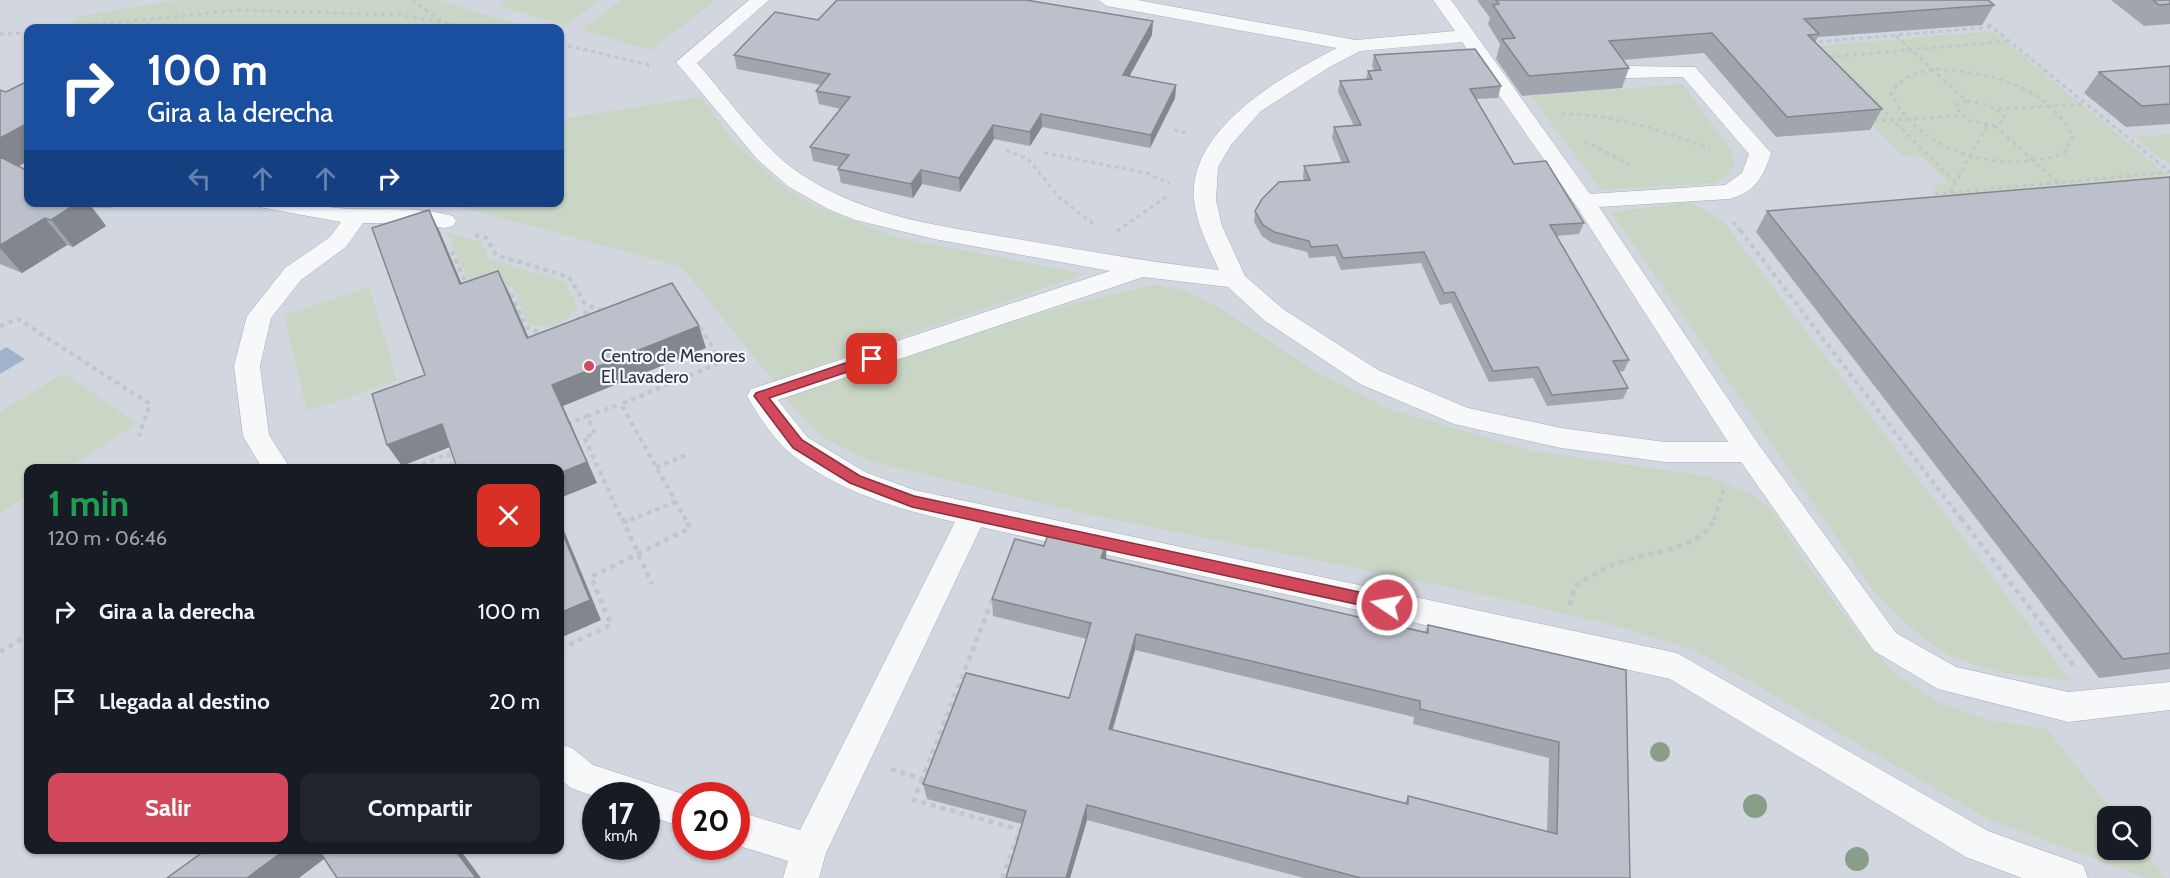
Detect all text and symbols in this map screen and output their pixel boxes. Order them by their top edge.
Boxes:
text: 100 m [147,44,268,96]
icon: right [48,48,126,126]
text: Gira a la derecha [147,96,333,129]
icon: left [183,162,216,195]
icon: ahead [246,162,279,195]
icon: ahead [309,162,342,195]
icon: right [372,162,405,195]
pin [846,333,897,384]
icon: arrive [855,342,888,375]
place label: Centro de Menores El Lavadero [601,345,745,388]
marker: Centro de Menores El Lavadero [582,359,596,373]
text: 1 min [48,481,129,525]
button: close [477,484,540,547]
text: 120 m · 06:46 [48,526,167,550]
position arrow [1355,573,1419,637]
icon: right [48,595,81,628]
text: Gira a la derecha [99,598,255,625]
text: 100 m [478,598,540,625]
icon: arrive [48,685,81,718]
text: Llegada al destino [99,688,270,715]
text: 20 m [489,688,540,715]
button: Salir [48,773,288,842]
button: Compartir [300,773,540,842]
speed limit sign: 20 [672,782,750,860]
text: 17 [608,795,634,832]
map controls [2097,806,2151,860]
button: search [2097,806,2151,860]
text: km/h [605,827,637,845]

